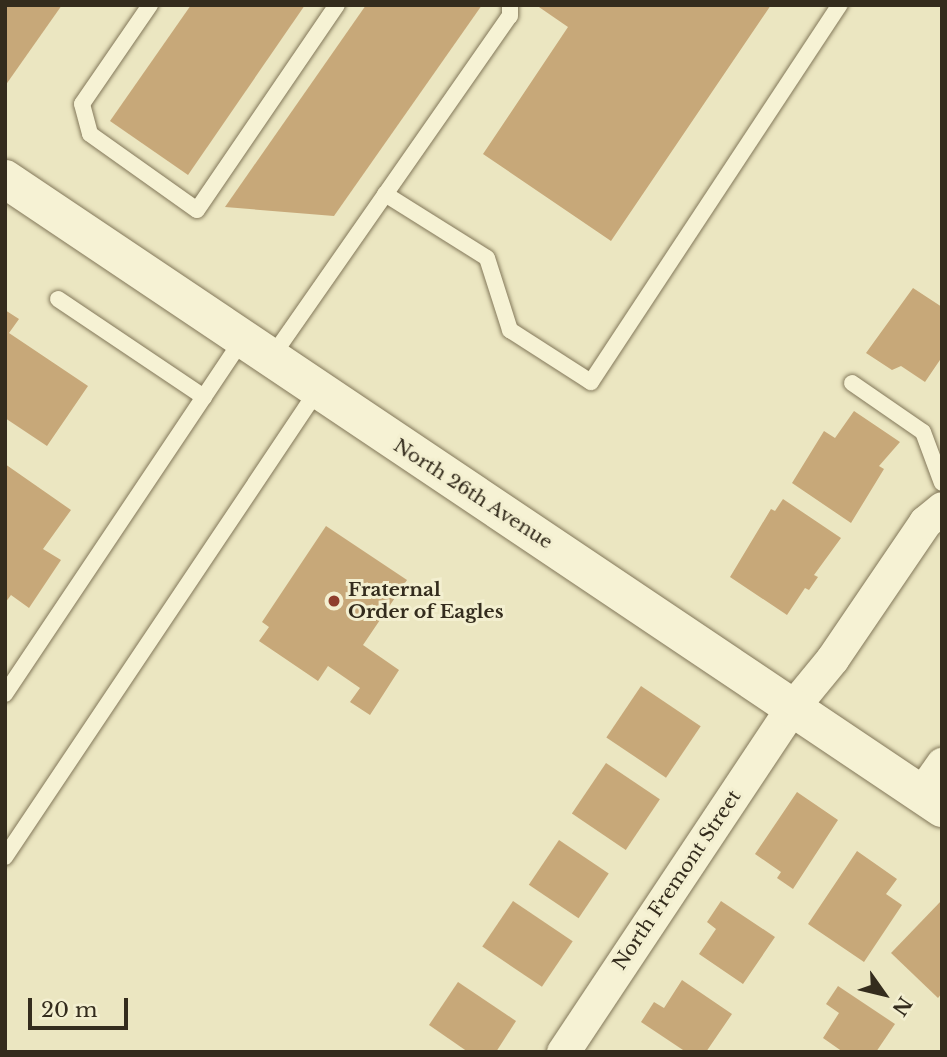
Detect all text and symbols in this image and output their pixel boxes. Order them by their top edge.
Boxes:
street label: North 26th Avenue [389,434,557,554]
place label: Fraternal Order of Eagles [348,579,504,623]
marker: Fraternal Order of Eagles [326,593,342,609]
street label: North Fremont Street [608,786,746,974]
north arrow [849,959,919,1029]
scale bar [32,984,131,1028]
text: N [887,992,916,1020]
text: 20 m [41,997,98,1023]

